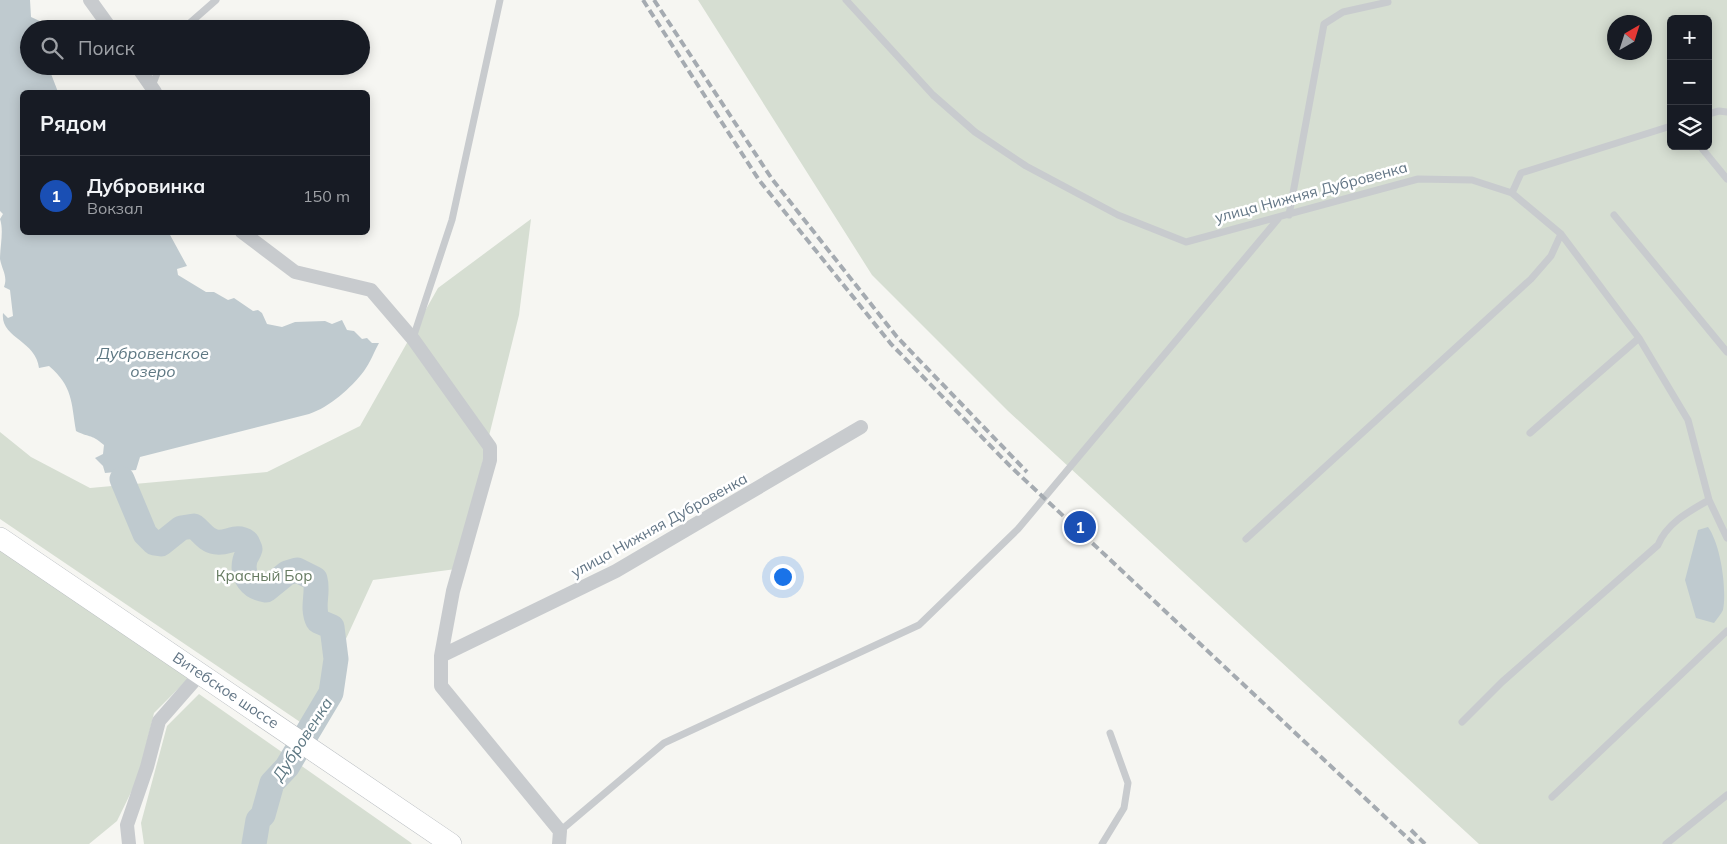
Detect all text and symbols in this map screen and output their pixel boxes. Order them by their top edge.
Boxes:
north arrow [1607,15,1652,60]
map controls [1667,15,1712,150]
button: + [1667,15,1712,60]
search box [20,20,370,75]
icon: search [38,34,66,62]
text: Поиск [78,36,135,60]
button: − [1667,60,1712,105]
button: layers [1667,105,1712,150]
text: Рядом [40,110,107,136]
street label: улица Нижняя Дубровенка [1213,157,1409,227]
text: Дубровинка [87,174,205,198]
text: 1 [51,186,61,206]
text: 150 m [303,186,350,206]
text: Вокзал [87,198,143,218]
water label: Дубровенское озеро [96,343,209,381]
street label: улица Нижняя Дубровенка [567,468,751,582]
pin: 1 [1064,508,1096,546]
your location [770,564,796,590]
park label: Красный Бор [216,566,312,585]
street label: Витебское шоссе [169,647,283,733]
water label: Дубровенка [267,693,336,785]

